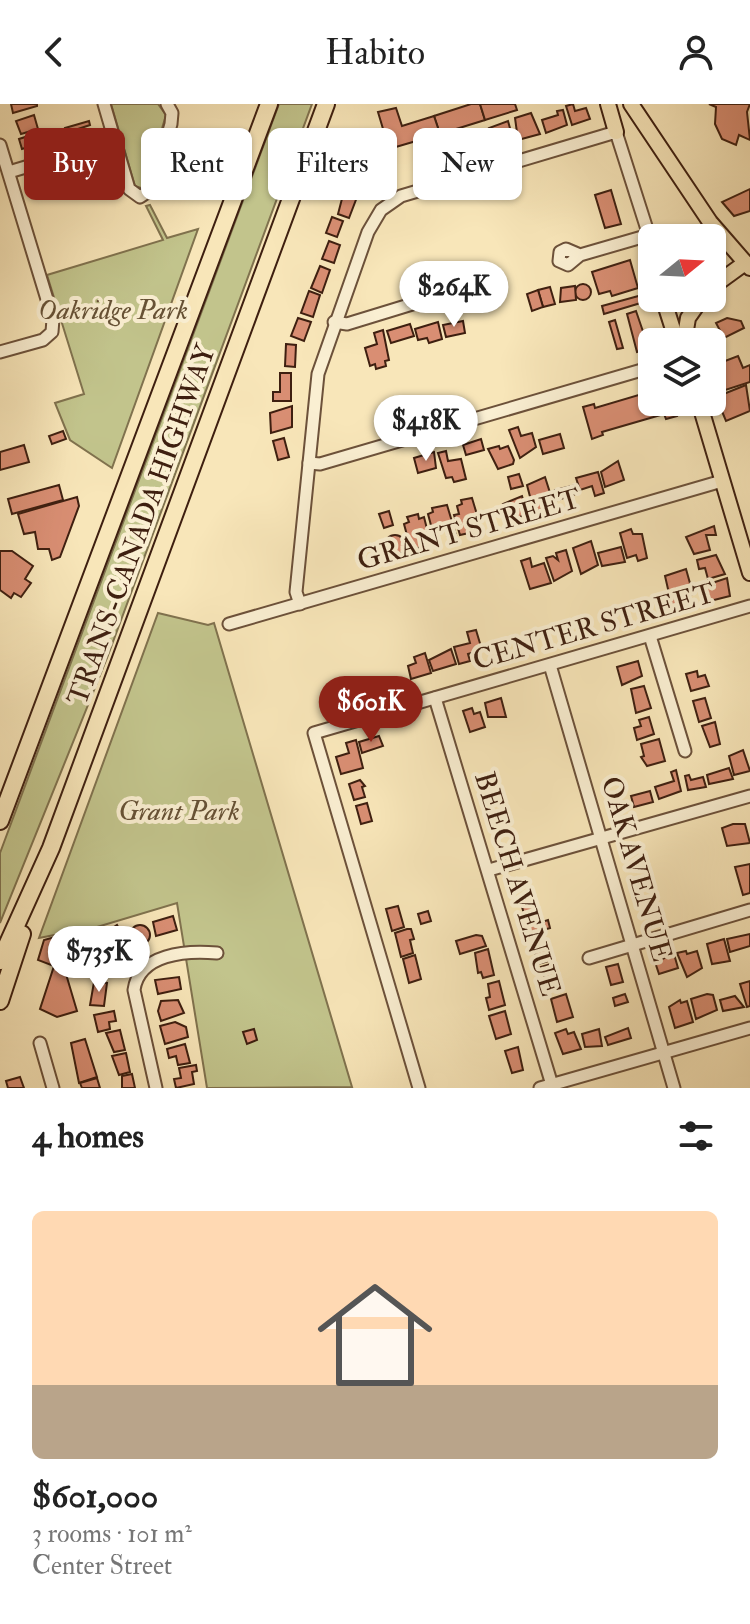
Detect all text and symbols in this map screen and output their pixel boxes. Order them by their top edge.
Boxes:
icon: back [32,30,76,74]
text: Habito [325,30,425,75]
icon: person [674,30,718,74]
chip: Buy [24,128,125,200]
chip: Rent [141,128,252,200]
chip: Filters [268,128,397,200]
chip: New [413,128,522,200]
north arrow [638,224,726,312]
map controls [638,224,726,416]
pin: $264K [398,261,510,329]
text: $264K [417,271,491,303]
park label: Oakridge Park [38,293,188,328]
button: layers [638,328,726,416]
street label: TRANS-CANADA HIGHWAY [60,339,224,710]
pin: $418K [370,395,482,463]
text: $418K [392,405,460,437]
street label: GRANT STREET [353,481,585,579]
street label: CENTER STREET [469,576,719,678]
pin: $601K [315,676,427,744]
text: $601K [337,686,405,718]
street label: BEECH AVENUE [466,768,568,1000]
street label: OAK AVENUE [593,773,679,965]
park label: Grant Park [118,794,240,829]
pin: $735K [43,926,155,994]
text: $735K [66,936,132,968]
icon: filters [674,1114,718,1158]
text: 4 homes [32,1115,144,1158]
icon: home [303,1263,447,1407]
text: $601,000 [32,1475,158,1518]
text: 3 rooms · 101 m² [32,1518,192,1550]
text: Center Street [32,1550,172,1582]

